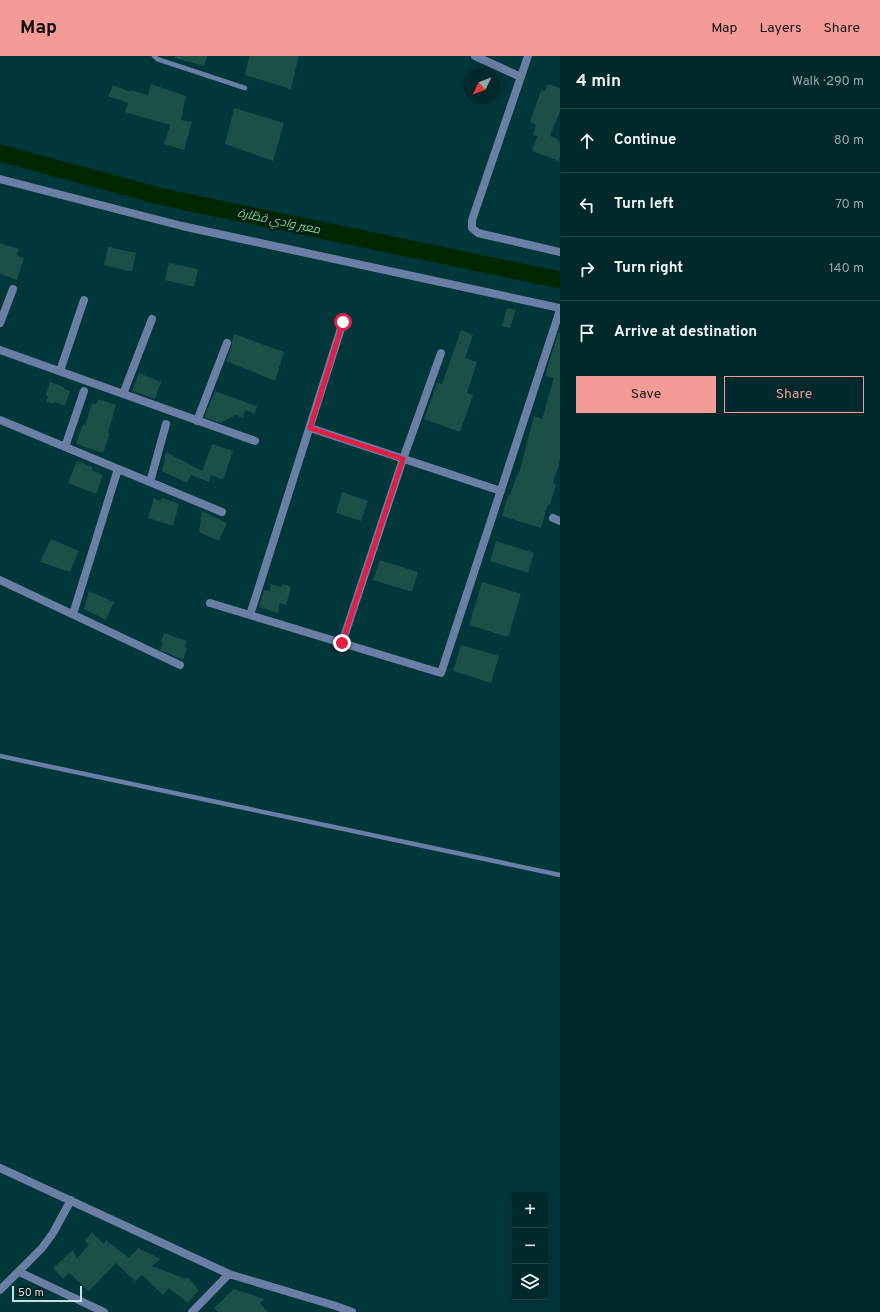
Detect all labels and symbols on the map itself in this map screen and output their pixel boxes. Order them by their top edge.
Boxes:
north arrow [464,68,500,104]
water label: معبر وادي قطّارة [236,205,322,240]
route start [334,313,352,331]
route end [333,634,351,652]
scale bar [12,1284,82,1303]

